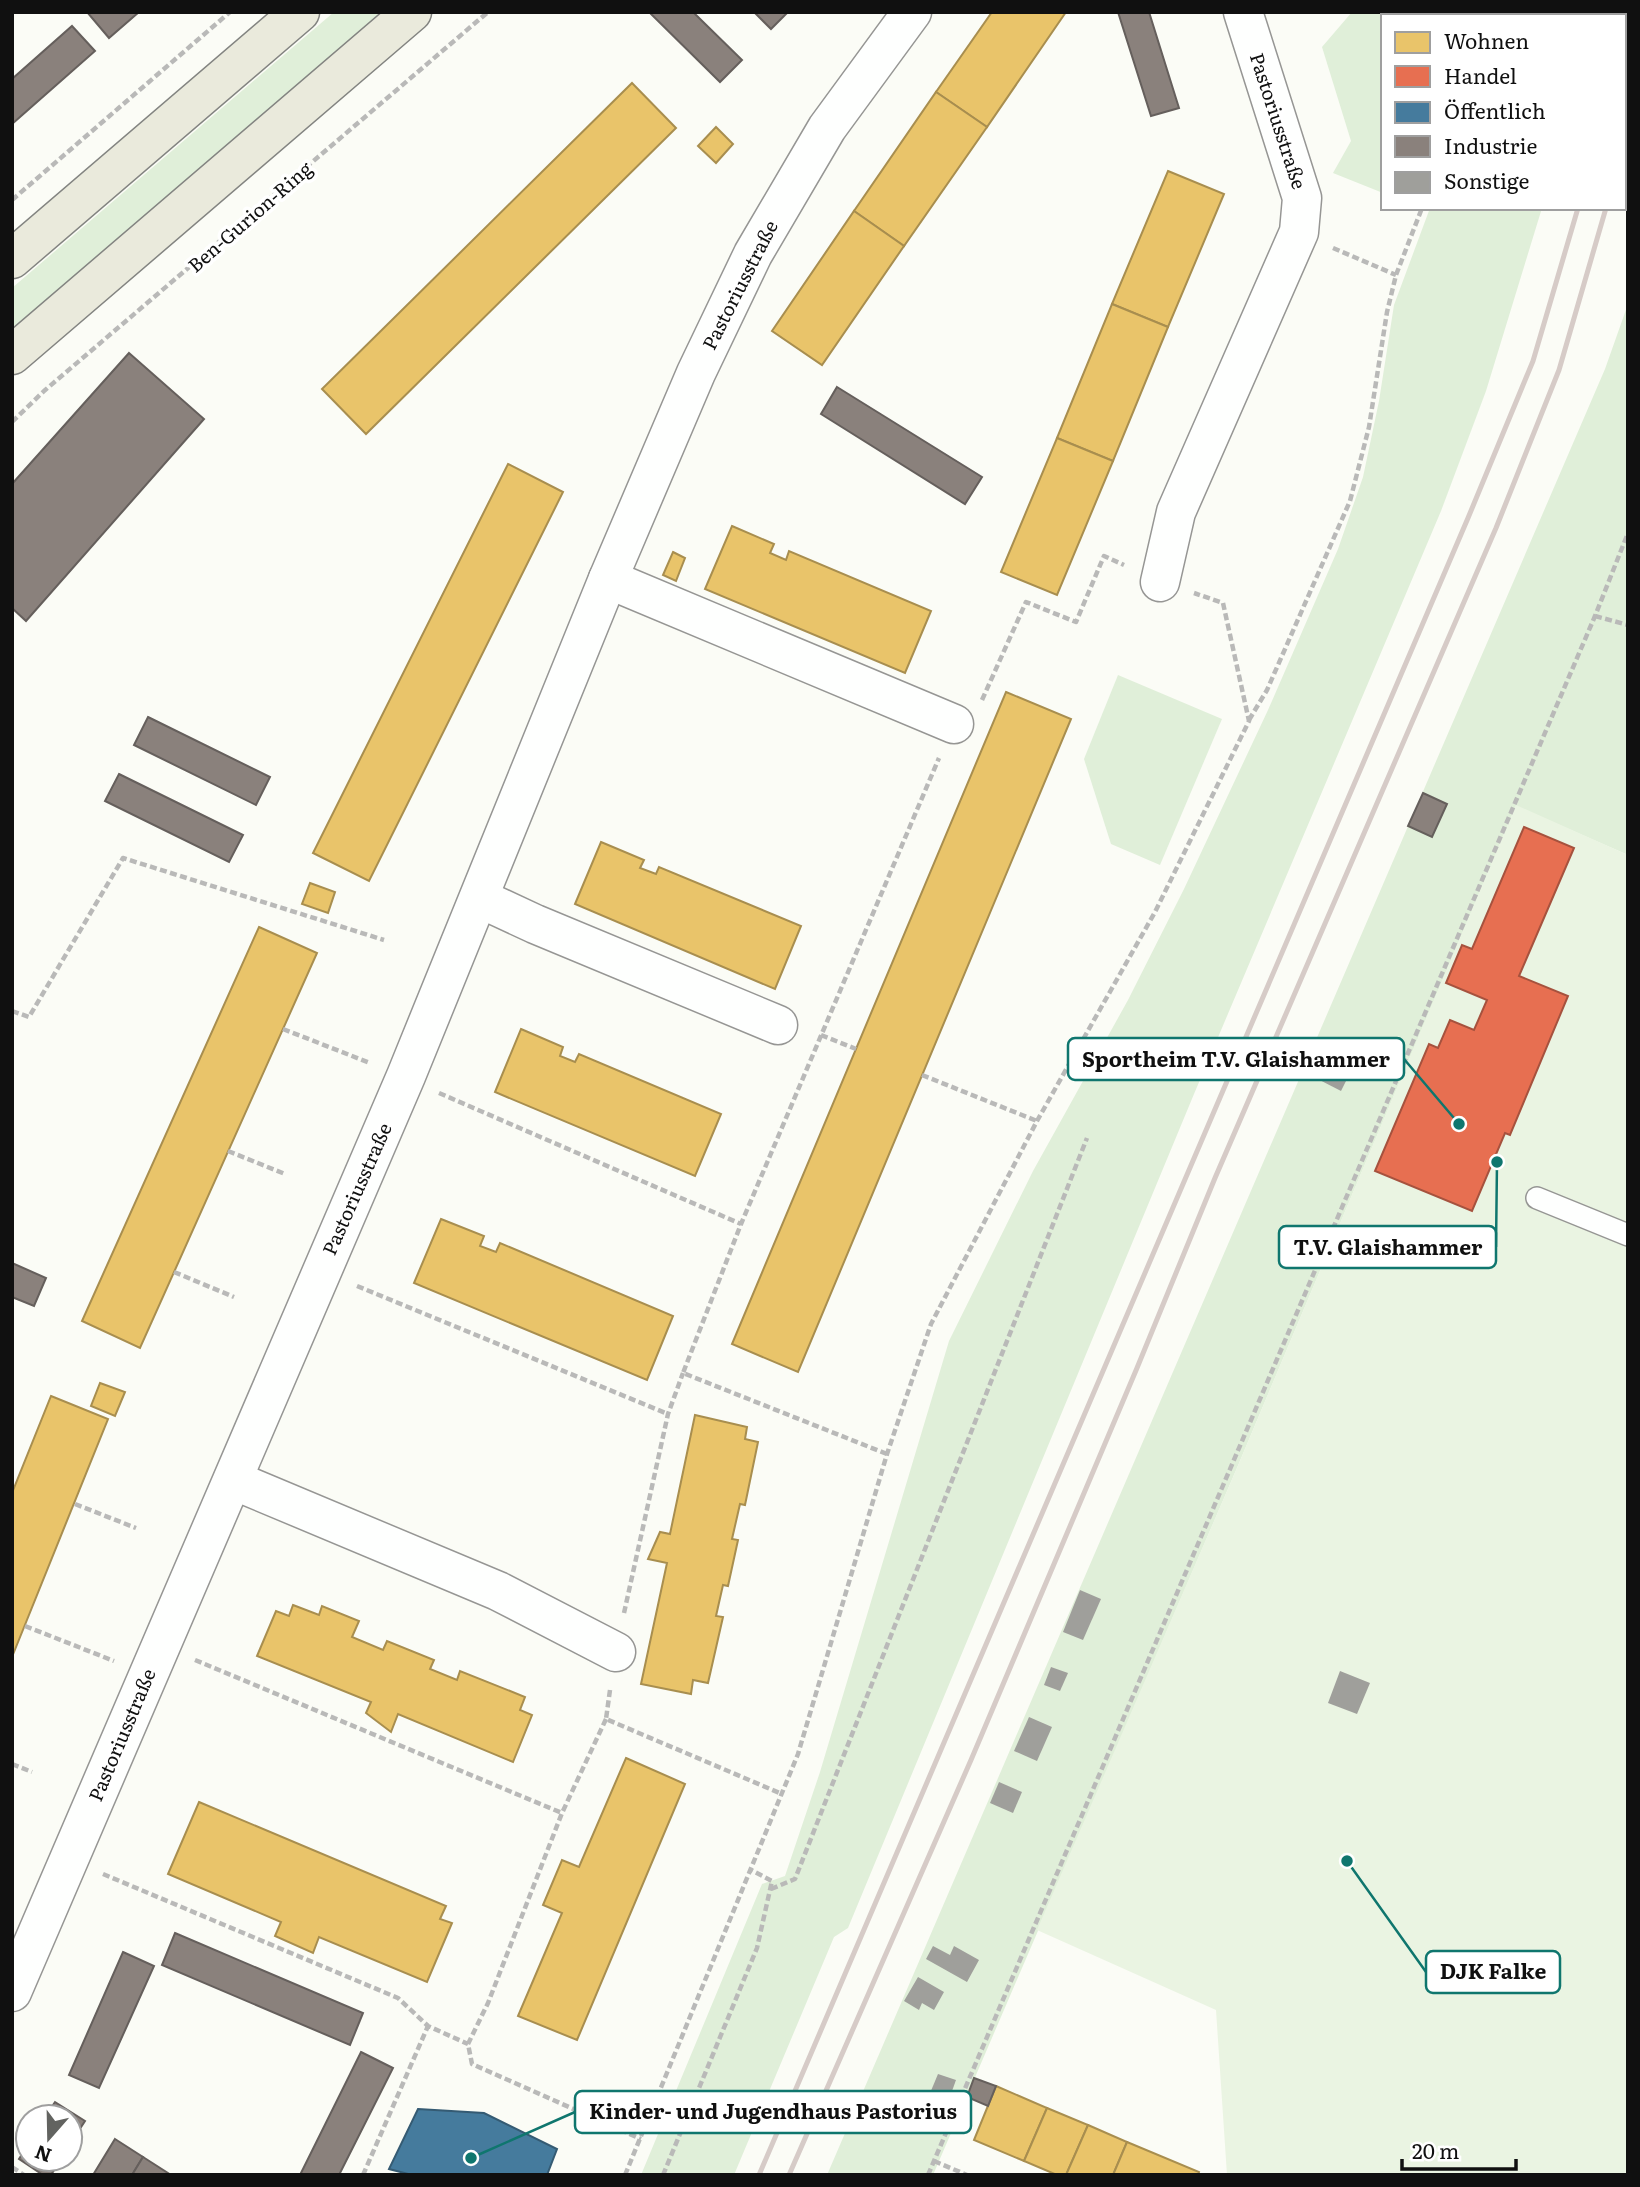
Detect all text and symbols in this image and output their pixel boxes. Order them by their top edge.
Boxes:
legend [1381,14,1626,210]
text: Wohnen [1444,24,1529,55]
street label: Pastoriusstraße [1244,49,1314,193]
text: Handel [1444,59,1517,90]
text: Öffentlich [1444,94,1546,125]
text: Industrie [1444,129,1537,160]
street label: Ben-Gurion-Ring [181,154,318,278]
text: Sonstige [1444,164,1529,195]
street label: Pastoriusstraße [694,215,784,354]
callout: Sportheim T.V. Glaishammer [1068,1038,1404,1080]
text: Sportheim T.V. Glaishammer [1082,1042,1391,1073]
street label: Pastoriusstraße [314,1118,398,1259]
callout: T.V. Glaishammer [1279,1226,1496,1268]
text: T.V. Glaishammer [1294,1230,1483,1261]
street label: Pastoriusstraße [80,1664,162,1805]
callout: DJK Falke [1426,1951,1560,1993]
text: DJK Falke [1440,1954,1546,1985]
callout: Kinder- und Jugendhaus Pastorius [575,2091,971,2133]
text: Kinder- und Jugendhaus Pastorius [589,2094,957,2125]
north arrow [14,2103,84,2173]
scale bar [1402,2128,1516,2172]
text: 20 m [1412,2134,1459,2165]
text: N [31,2139,55,2171]

